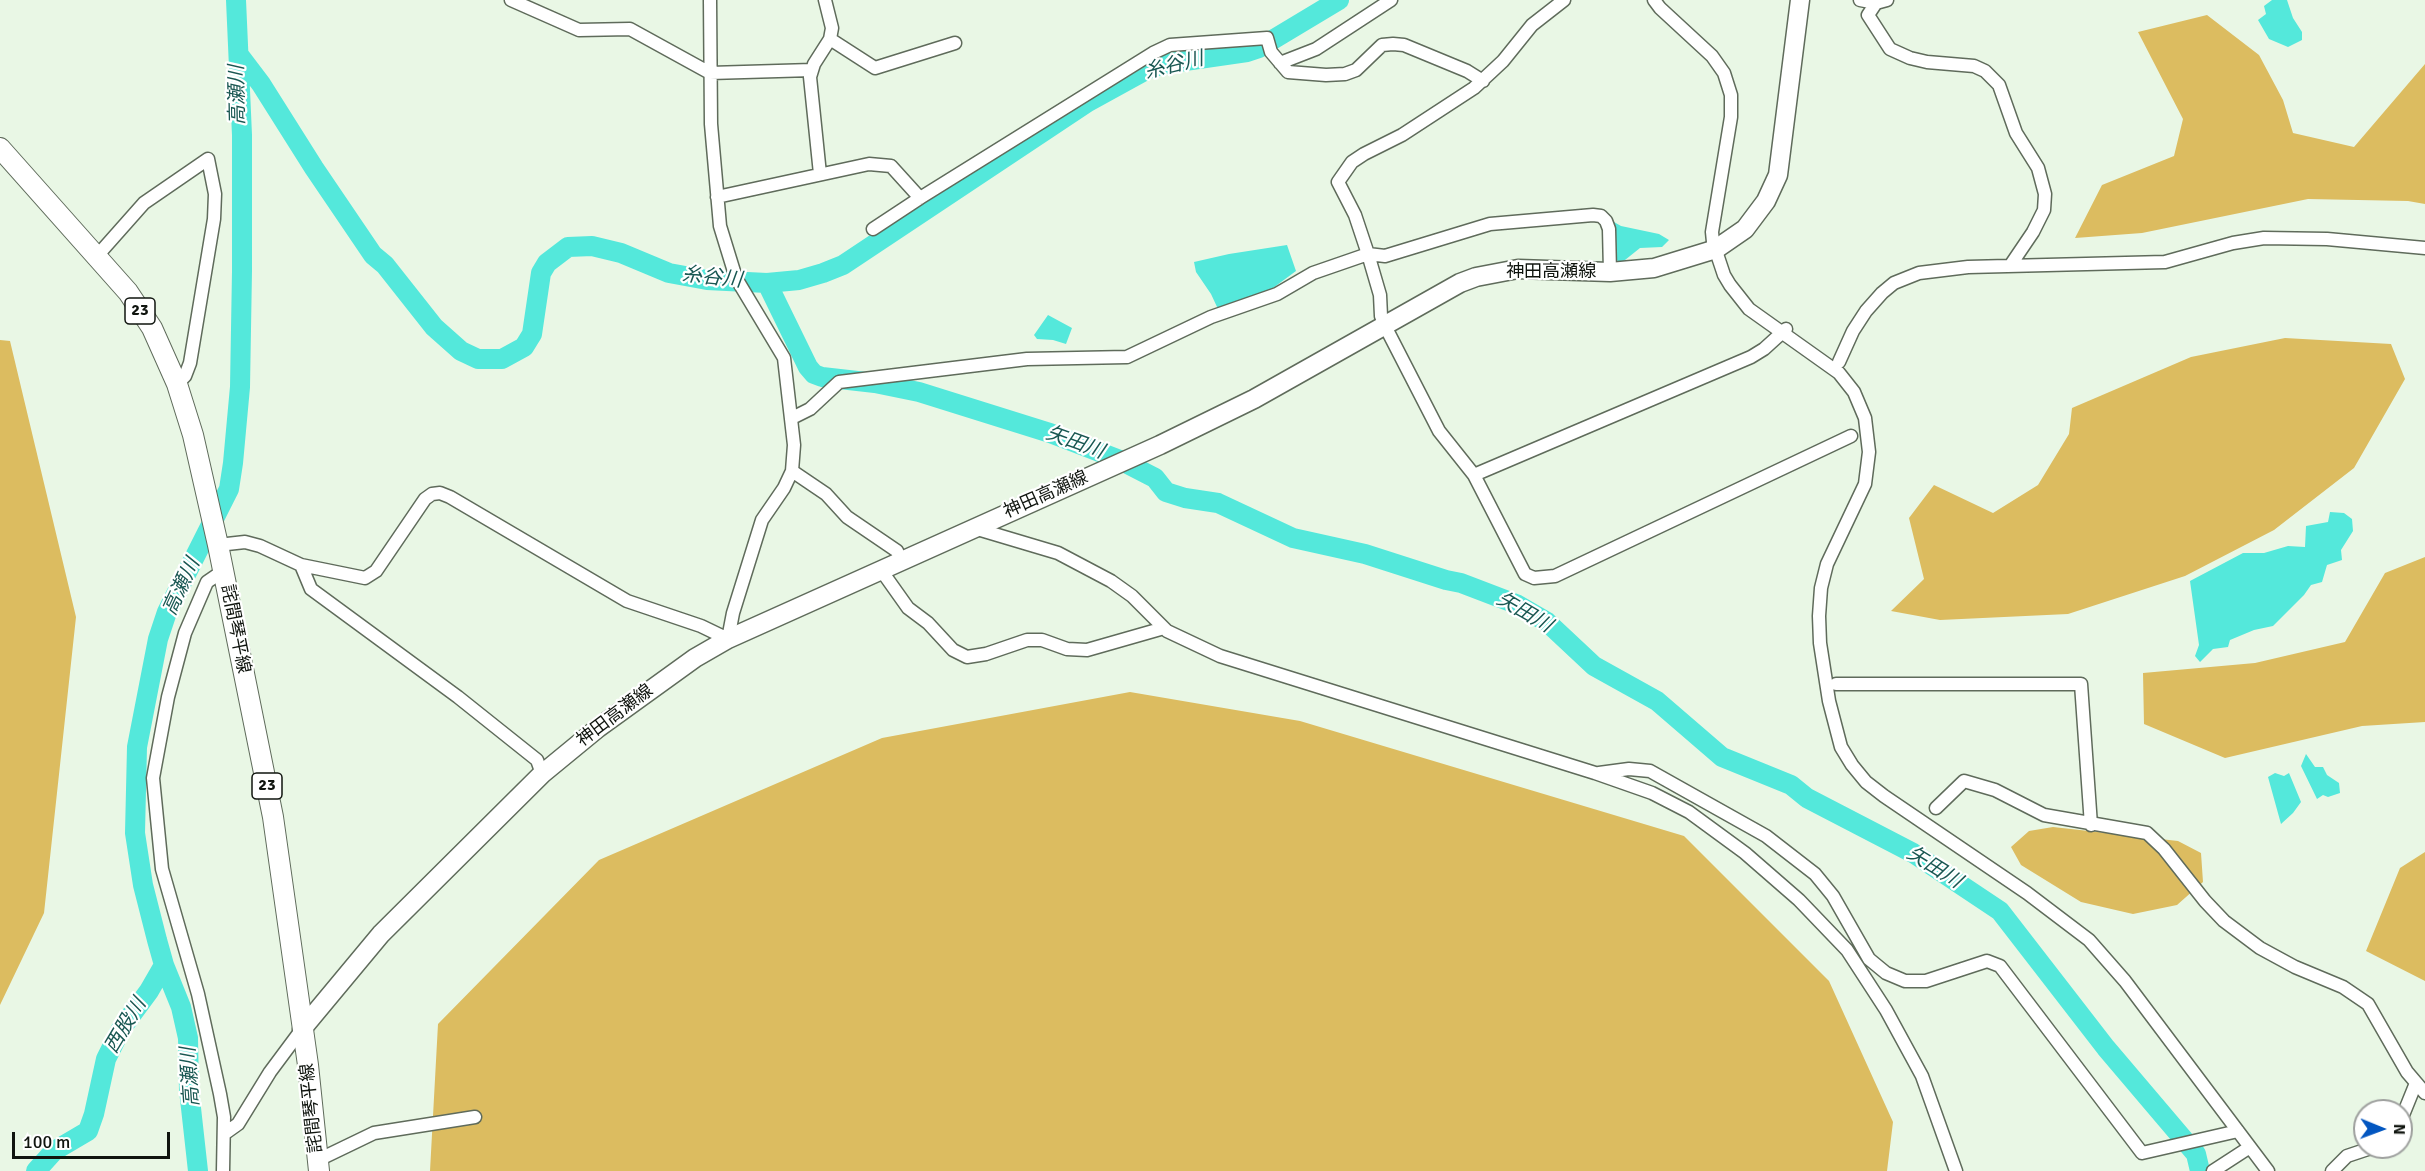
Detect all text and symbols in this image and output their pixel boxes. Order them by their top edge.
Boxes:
water label: 糸谷川 [1142,47,1206,85]
water label: 高瀬川 [225,65,251,125]
street label: 神田高瀬線 [1506,261,1596,283]
water label: 糸谷川 [681,263,743,293]
road number: 23 [125,298,155,324]
water label: 矢田川 [1043,421,1107,465]
street label: 神田高瀬線 [1000,467,1092,523]
water label: 高瀬川 [158,555,206,619]
street label: 詫間琴平線 [216,583,254,675]
water label: 矢田川 [1492,588,1556,638]
street label: 神田高瀬線 [573,680,657,752]
road number: 23 [252,773,282,799]
water label: 矢田川 [1902,842,1966,894]
water label: 西股川 [100,994,152,1058]
water label: 高瀬川 [177,1046,205,1108]
street label: 詫間琴平線 [297,1062,327,1154]
north arrow [2353,1099,2413,1159]
scale bar [15,1120,172,1158]
text: N [2389,1124,2409,1135]
text: 100 m [23,1131,70,1153]

